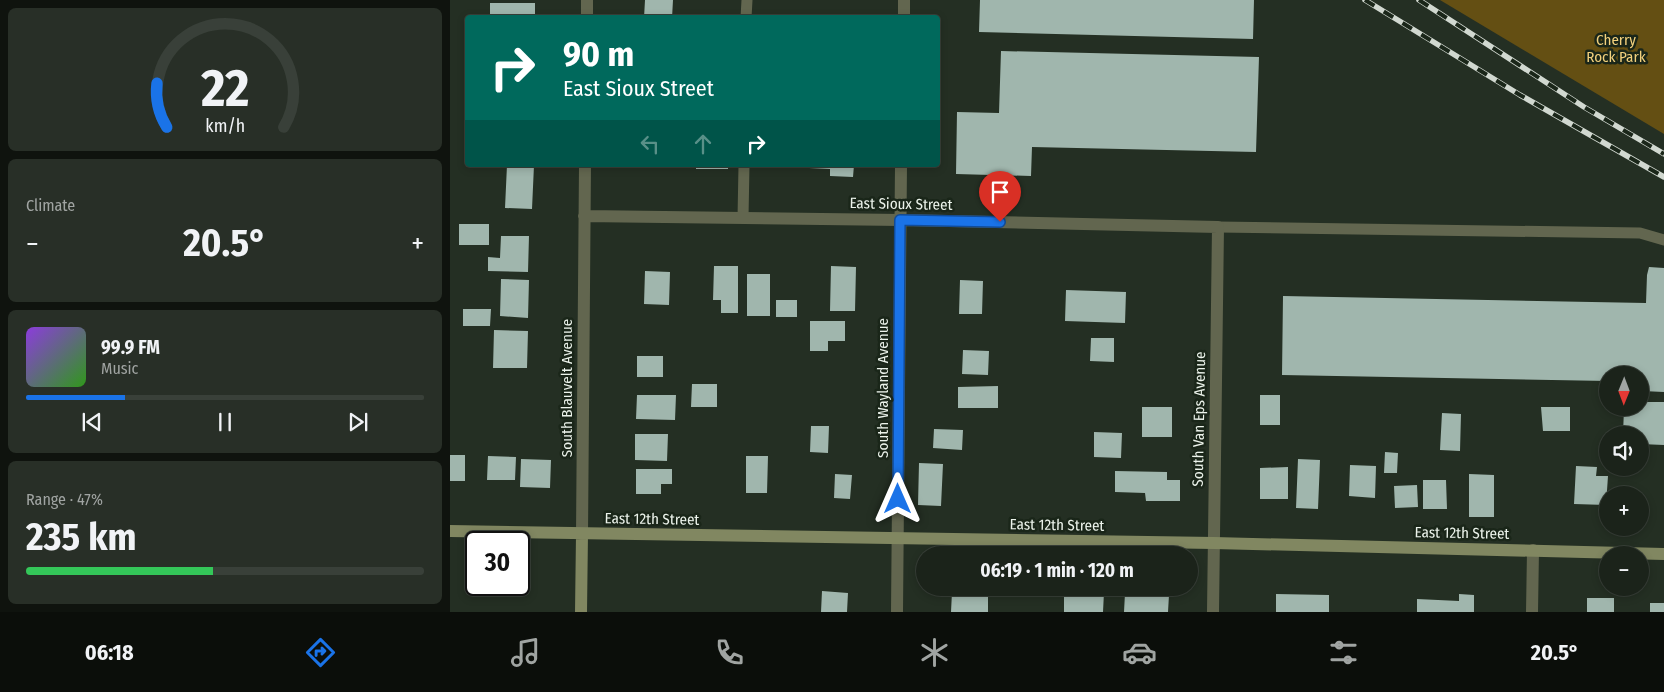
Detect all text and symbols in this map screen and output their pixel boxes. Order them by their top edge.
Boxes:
park label: Cherry Rock Park [1586,31,1646,66]
text: 90 m [563,33,634,75]
icon: right [480,35,545,100]
text: 22 [200,57,249,120]
text: East Sioux Street [563,75,714,102]
text: km/h [205,115,245,137]
icon: left [636,130,664,158]
icon: ahead [689,130,717,158]
icon: right [742,130,770,158]
pin [979,171,1021,222]
icon: arrive [986,178,1014,206]
street label: East Sioux Street [849,194,953,214]
text: Climate [26,196,75,215]
text: 20.5° [183,220,267,266]
text: − [26,227,39,260]
text: + [411,227,424,260]
street label: South Wayland Avenue [874,318,892,458]
street label: South Blauvelt Avenue [558,319,576,457]
text: 99.9 FM [101,336,160,359]
street label: South Van Eps Avenue [1189,351,1209,487]
text: Music [101,359,138,378]
north arrow [1599,366,1649,416]
map controls [1599,366,1649,596]
icon: previous [78,408,106,436]
icon: pause [211,408,239,436]
icon: next [344,408,372,436]
button: sound [1599,426,1649,476]
position arrow [871,472,923,524]
button: + [1599,486,1649,536]
text: Range · 47% [26,490,103,509]
street label: East 12th Street [605,509,700,529]
text: 235 km [26,514,136,560]
street label: East 12th Street [1010,515,1105,535]
street label: East 12th Street [1415,523,1510,543]
speed limit sign: 30 [465,531,530,596]
button: − [1599,546,1649,596]
text: 06:19 · 1 min · 120 m [980,559,1134,582]
icon: directions [303,635,338,670]
icon: music [508,635,543,670]
icon: phone [712,635,747,670]
icon: climate [917,635,952,670]
icon: car [1122,635,1157,670]
icon: filters [1326,635,1361,670]
text: 06:18 [85,639,134,666]
text: 20.5° [1531,639,1579,666]

